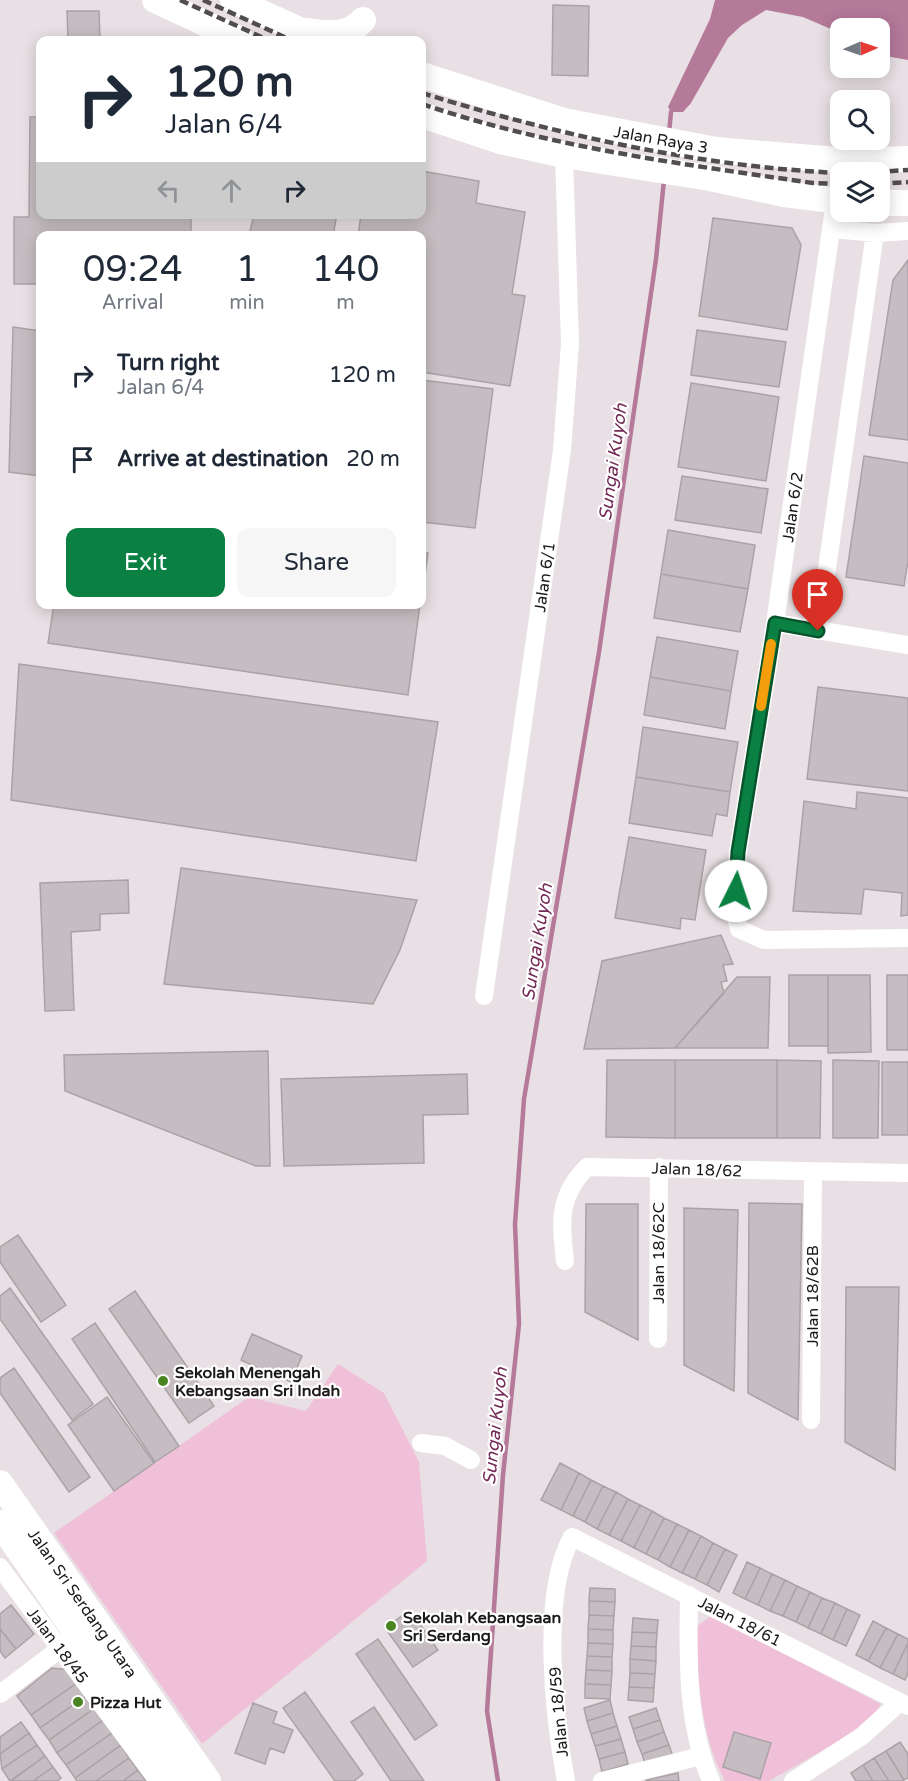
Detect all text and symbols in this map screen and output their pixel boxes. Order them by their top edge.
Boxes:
north arrow [830,18,890,78]
map controls [830,18,890,222]
text: 120 m [165,57,294,108]
icon: right [66,60,144,138]
button: search [830,90,890,150]
text: Jalan 6/4 [165,108,282,141]
street label: Jalan Raya 3 [612,122,709,158]
button: layers [830,162,890,222]
icon: left [152,174,185,207]
icon: ahead [215,174,248,207]
icon: right [278,174,311,207]
text: 09:24 [83,248,183,291]
text: 1 [236,248,258,291]
text: 140 [311,248,379,291]
text: Arrival [102,291,164,315]
text: min [229,291,265,315]
text: m [336,291,355,315]
text: Turn right [117,350,219,376]
icon: right [66,359,99,392]
text: 120 m [329,362,396,388]
text: Jalan 6/4 [117,376,204,400]
water label: Sungai Kuyoh [594,401,632,522]
icon: arrive [66,443,99,476]
text: Arrive at destination [117,446,328,472]
text: 20 m [346,446,400,472]
street label: Jalan 6/2 [778,471,808,543]
button: Exit [66,528,225,597]
button: Share [237,528,396,597]
street label: Jalan 6/1 [530,541,560,613]
pin [792,569,843,631]
icon: arrive [801,578,834,611]
position arrow [704,859,768,923]
water label: Sungai Kuyoh [517,881,557,1002]
street label: Jalan 18/62 [651,1158,743,1182]
street label: Jalan 18/62C [649,1202,669,1304]
street label: Jalan 18/62B [803,1245,823,1347]
place label: Sekolah Menengah Kebangsaan Sri Indah [175,1363,340,1401]
water label: Sungai Kuyoh [478,1365,512,1486]
marker: Sekolah Menengah Kebangsaan Sri Indah [156,1374,170,1388]
street label: Jalan Sri Serdang Utara [23,1525,141,1682]
street label: Jalan 18/61 [695,1592,784,1651]
street label: Jalan 18/45 [22,1604,92,1687]
place label: Sekolah Kebangsaan Sri Serdang [403,1608,561,1646]
marker: Sekolah Kebangsaan Sri Serdang [384,1619,398,1633]
street label: Jalan 18/59 [545,1666,573,1758]
place label: Pizza Hut [90,1693,162,1713]
marker: Pizza Hut [71,1695,85,1709]

